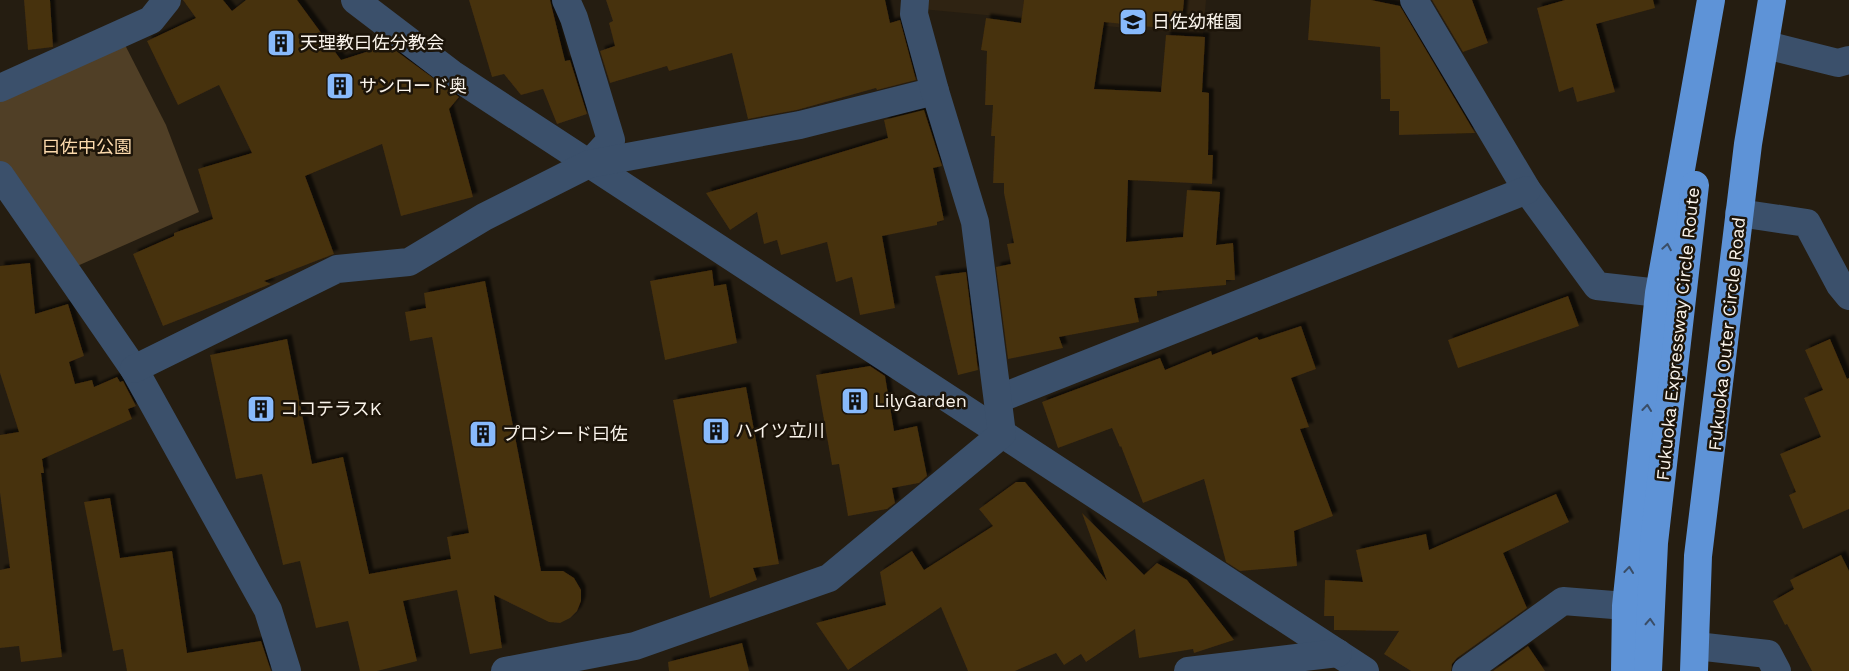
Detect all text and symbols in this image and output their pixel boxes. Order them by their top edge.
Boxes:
school or university icon: 日佐幼稚園 [1118,7,1148,37]
place label: 日佐幼稚園 [1152,11,1242,32]
building icon: 天理教曰佐分教会 [266,28,296,58]
place label: 天理教曰佐分教会 [300,32,444,53]
building icon: サンロード奥 [325,71,355,101]
place label: サンロード奥 [359,75,467,96]
park label: 曰佐中公園 [42,136,132,157]
street label: Fukuoka Expressway Circle Route [1652,186,1703,482]
street label: Fukuoka Outer Circle Road [1704,216,1749,452]
one-way arrow [1661,243,1671,252]
building icon: LilyGarden [840,386,870,416]
place label: LilyGarden [874,390,967,411]
building icon: ココテラスK [246,394,276,424]
place label: ココテラスK [280,398,382,419]
one-way arrow [1641,404,1652,412]
building icon: ハイツ立川 [701,416,731,446]
building icon: プロシード曰佐 [468,419,498,449]
place label: ハイツ立川 [735,420,825,441]
place label: プロシード曰佐 [502,423,628,444]
one-way arrow [1624,566,1635,574]
one-way arrow [1645,618,1656,626]

